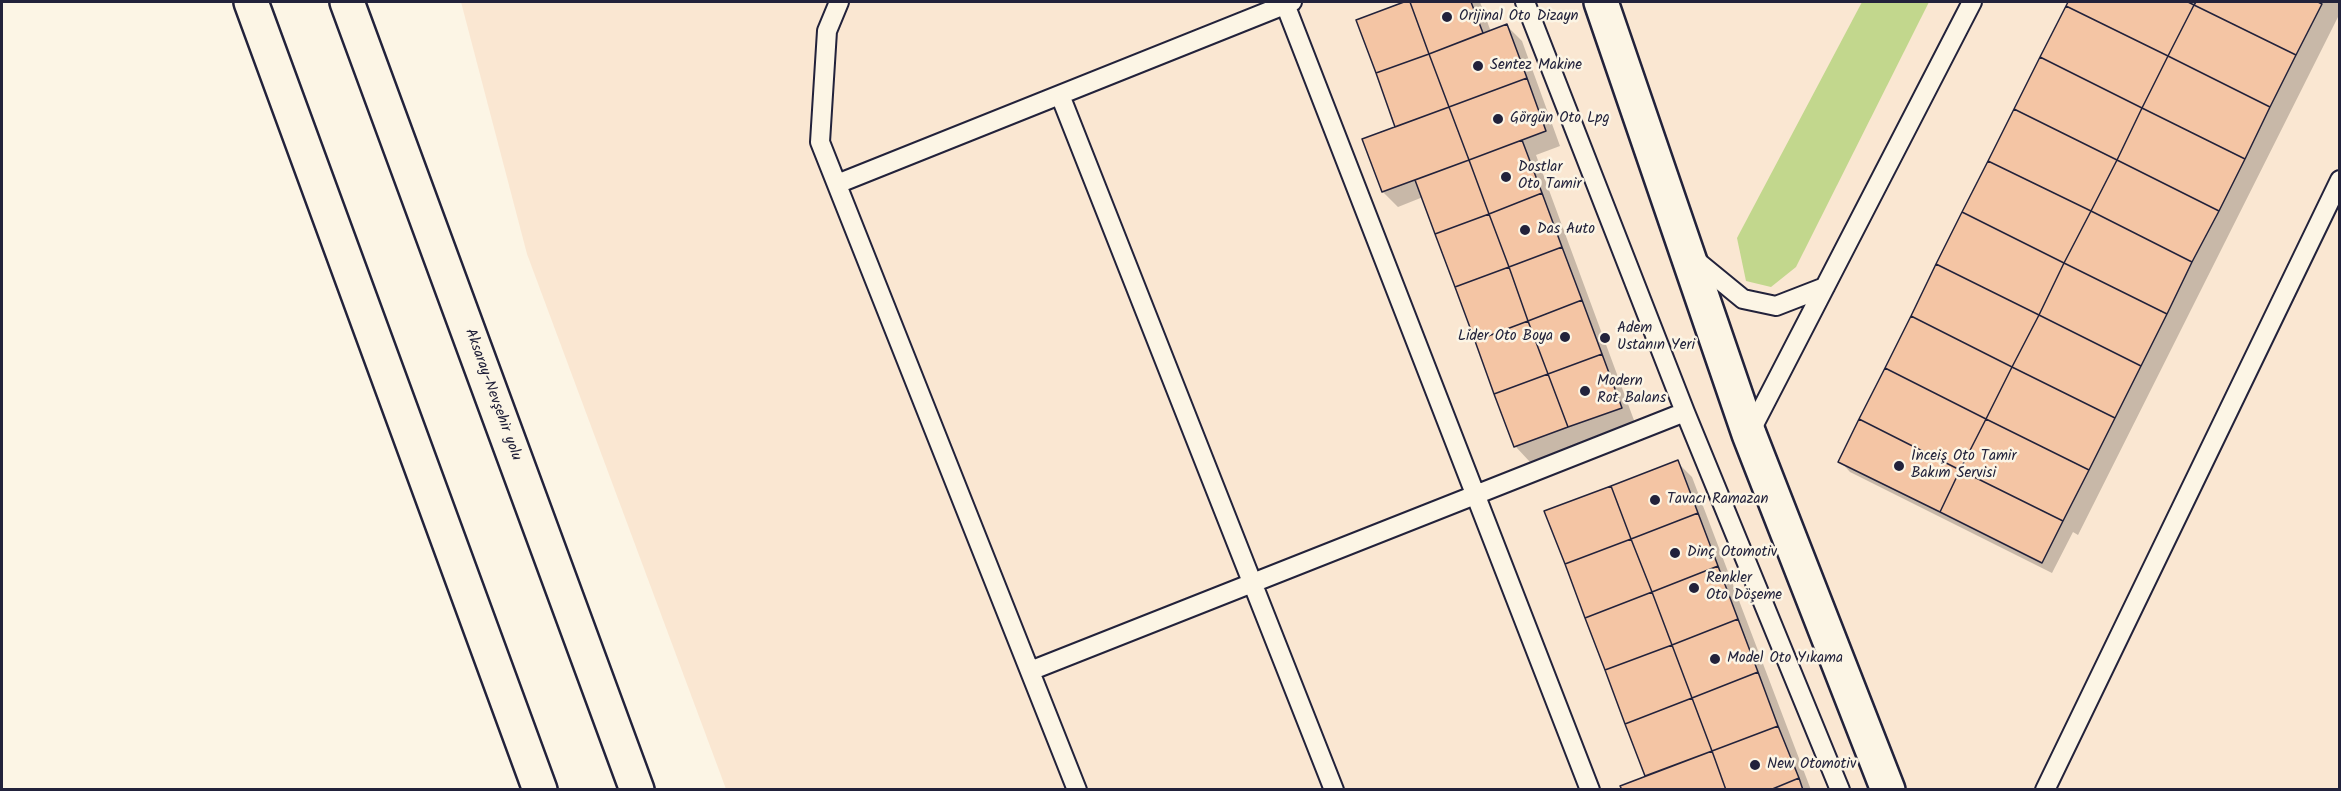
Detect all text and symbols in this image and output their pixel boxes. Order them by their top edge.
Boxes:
place label: Orijinal Oto Dizayn [1459,8,1579,26]
marker: Orijinal Oto Dizayn [1440,10,1454,24]
place label: Sentez Makine [1490,57,1582,75]
marker: Sentez Makine [1471,59,1485,73]
place label: Görgün Oto Lpg [1510,110,1610,128]
marker: Görgün Oto Lpg [1491,112,1505,126]
place label: Dostlar Oto Tamir [1518,159,1581,194]
marker: Dostlar Oto Tamir [1499,170,1513,184]
place label: Das Auto [1537,221,1595,239]
marker: Das Auto [1518,223,1532,237]
place label: Adem Ustanın Yeri [1617,320,1695,355]
street label: Aksaray-Nevşehir yolu [460,327,524,463]
place label: Lider Oto Boya [1458,328,1553,346]
marker: Lider Oto Boya [1558,330,1572,344]
marker: Adem Ustanın Yeri [1598,331,1612,345]
place label: Modern Rot Balans [1597,373,1666,408]
marker: Modern Rot Balans [1578,384,1592,398]
place label: İnceiş Oto Tamir Bakım Servisi [1911,448,2016,483]
marker: İnceiş Oto Tamir Bakım Servisi [1892,459,1906,473]
place label: Tavacı Ramazan [1667,491,1768,509]
marker: Tavacı Ramazan [1648,493,1662,507]
place label: Dinç Otomotiv [1687,544,1777,562]
marker: Dinç Otomotiv [1668,546,1682,560]
place label: Renkler Oto Döşeme [1706,570,1782,605]
marker: Renkler Oto Döşeme [1687,581,1701,595]
place label: Model Oto Yıkama [1727,650,1843,668]
marker: Model Oto Yıkama [1708,652,1722,666]
place label: New Otomotiv [1767,756,1856,774]
marker: New Otomotiv [1748,758,1762,772]

